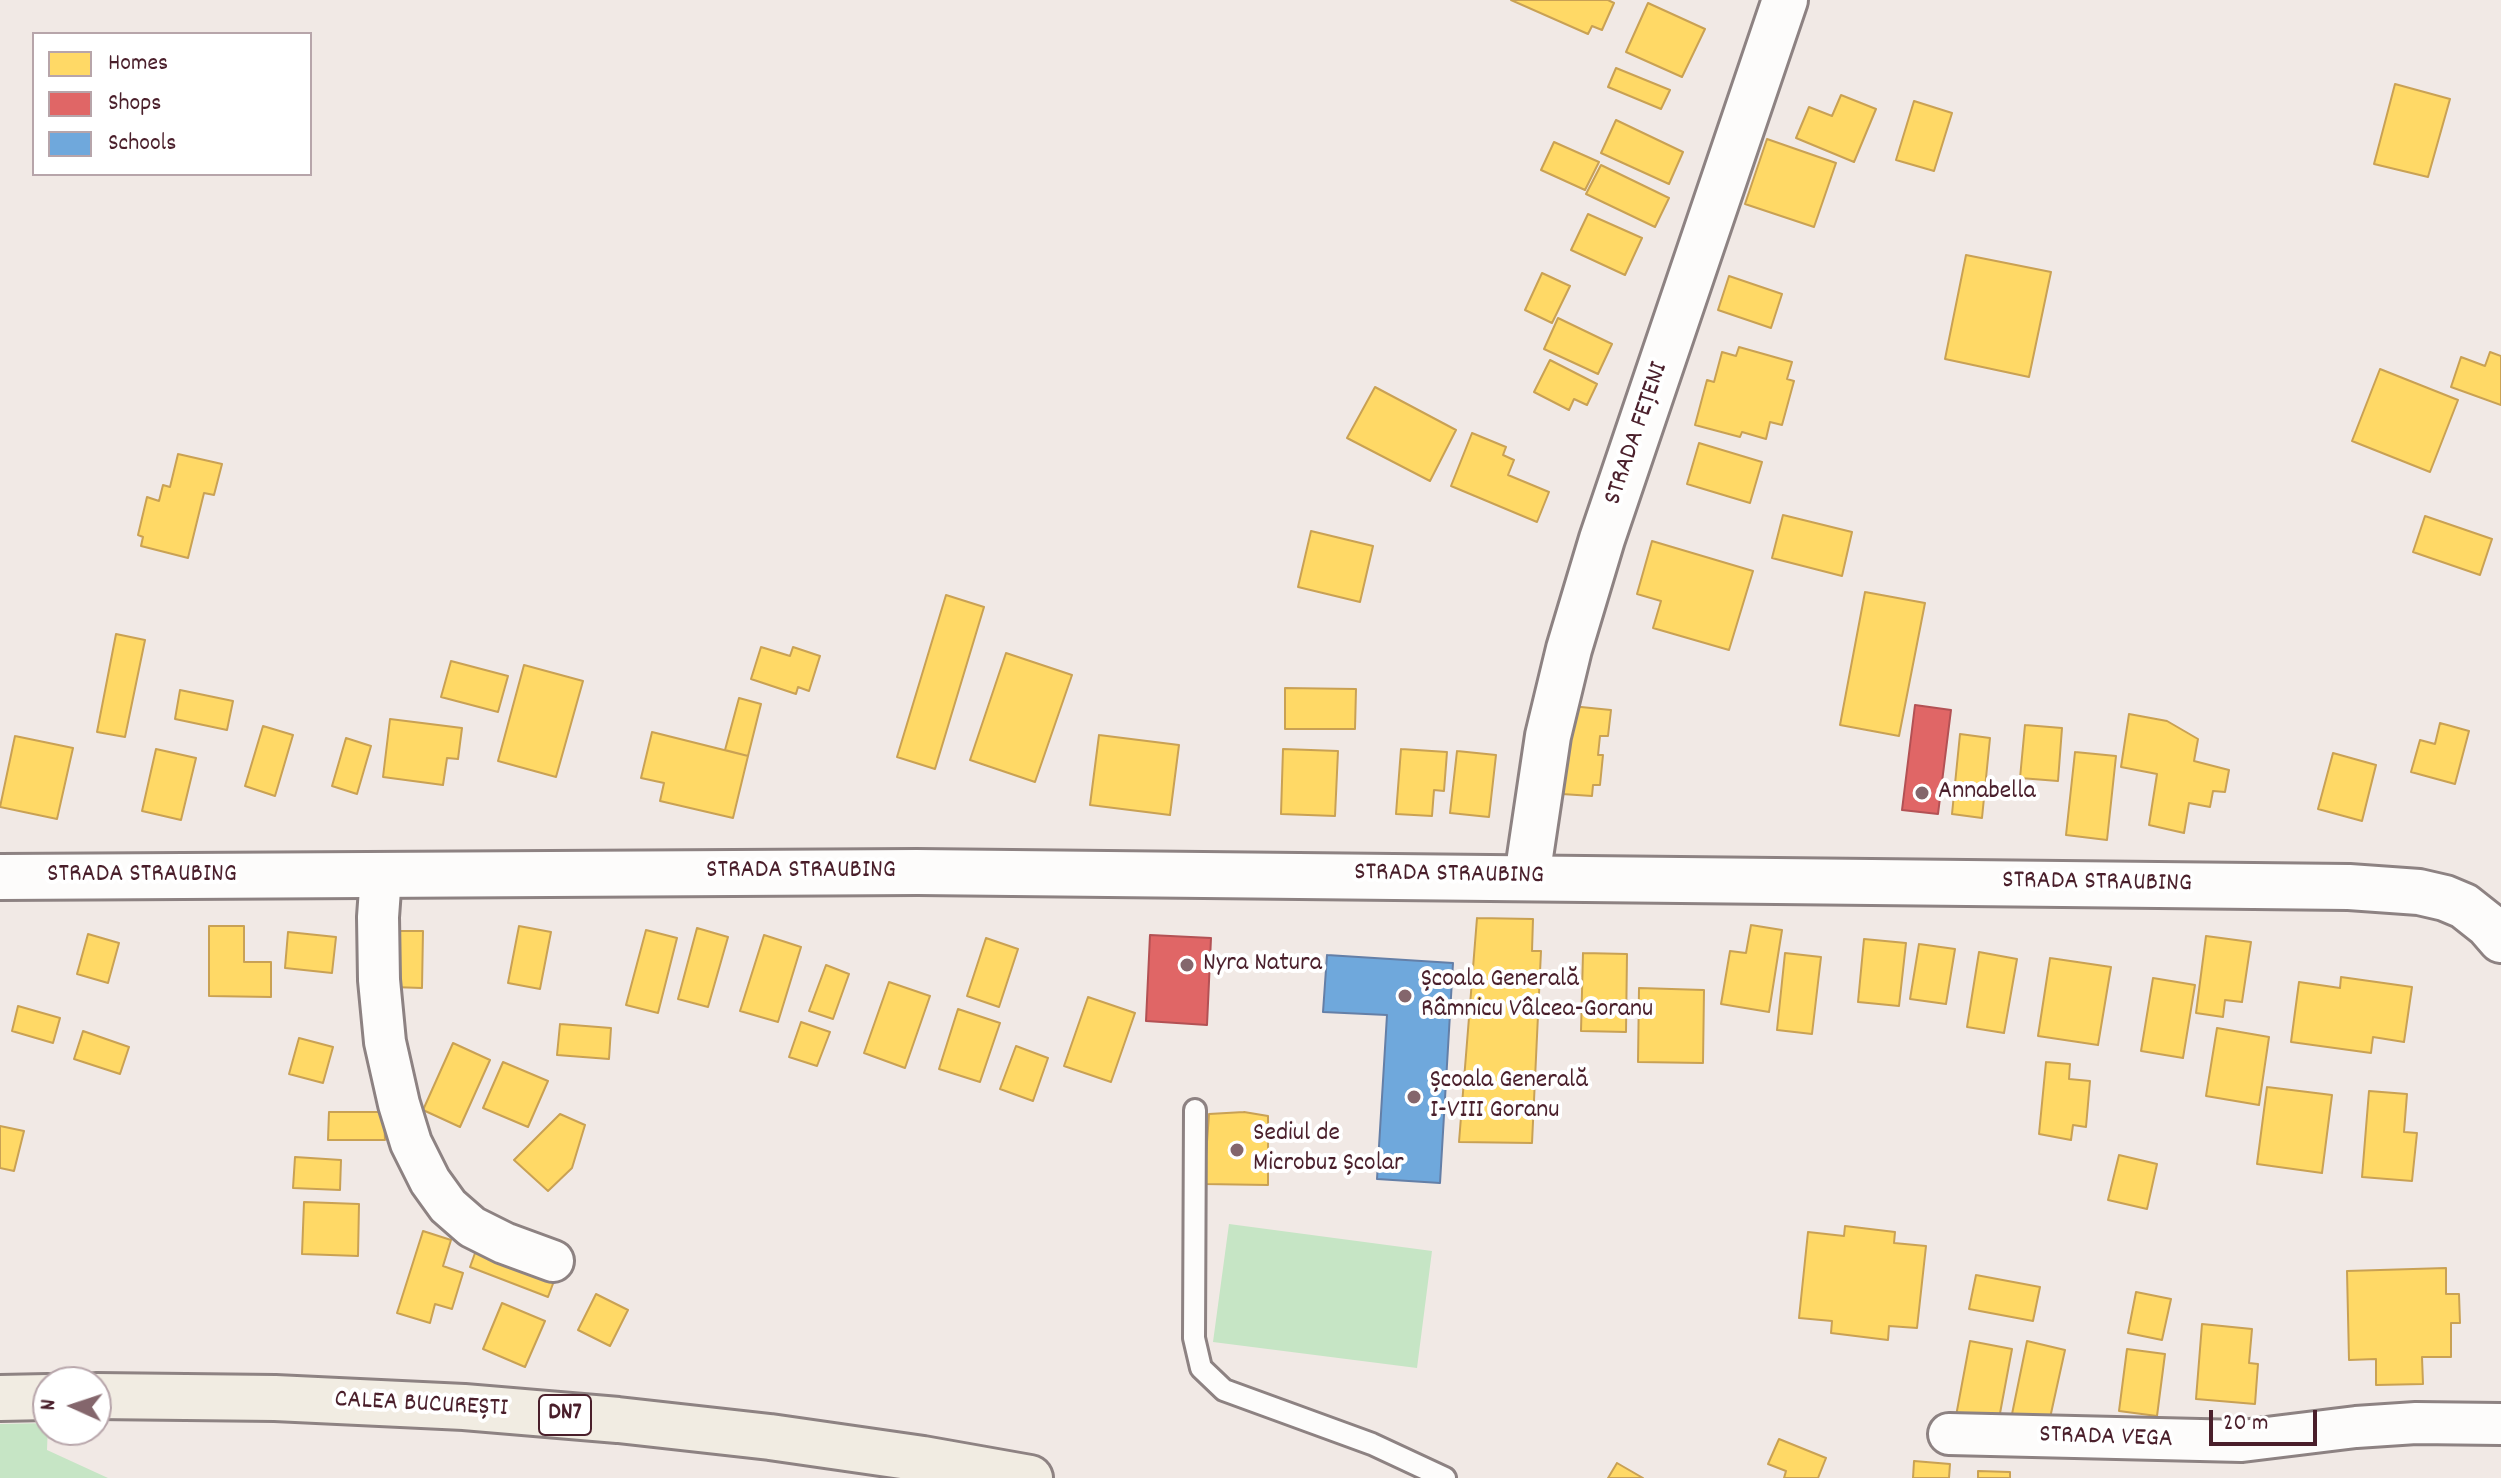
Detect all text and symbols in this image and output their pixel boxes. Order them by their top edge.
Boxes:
legend [32,32,312,176]
text: Homes [108,47,168,81]
text: Shops [108,87,161,121]
text: Schools [108,127,176,161]
street label: STRADA FEȚENI [1599,359,1677,509]
place label: Annabella [1938,777,2036,809]
marker: Annabella [1913,784,1931,802]
street label: STRADA STRAUBING [706,856,896,888]
street label: STRADA STRAUBING [1354,859,1544,893]
street label: STRADA STRAUBING [47,860,237,892]
street label: STRADA STRAUBING [2002,867,2192,901]
place label: Nyra Natura [1203,949,1322,981]
marker: Nyra Natura [1178,956,1196,974]
place label: Școala Generală Râmnicu Vâlcea-Goranu [1421,965,1653,1026]
marker: Școala Generală Râmnicu Vâlcea-Goranu [1396,987,1414,1005]
place label: Școala Generală I-VIII Goranu [1430,1066,1588,1128]
marker: Școala Generală I-VIII Goranu [1405,1088,1423,1106]
place label: Sediul de Microbuz Școlar [1253,1119,1404,1180]
marker: Sediul de Microbuz Școlar [1228,1141,1246,1159]
north arrow [32,1366,112,1446]
street label: CALEA BUCUREȘTI [334,1386,508,1426]
scale bar [2213,1394,2321,1444]
road number: DN7 [539,1395,591,1435]
text: N [34,1399,65,1411]
text: 20 m [2223,1407,2269,1441]
street label: STRADA VEGA [2039,1421,2173,1457]

